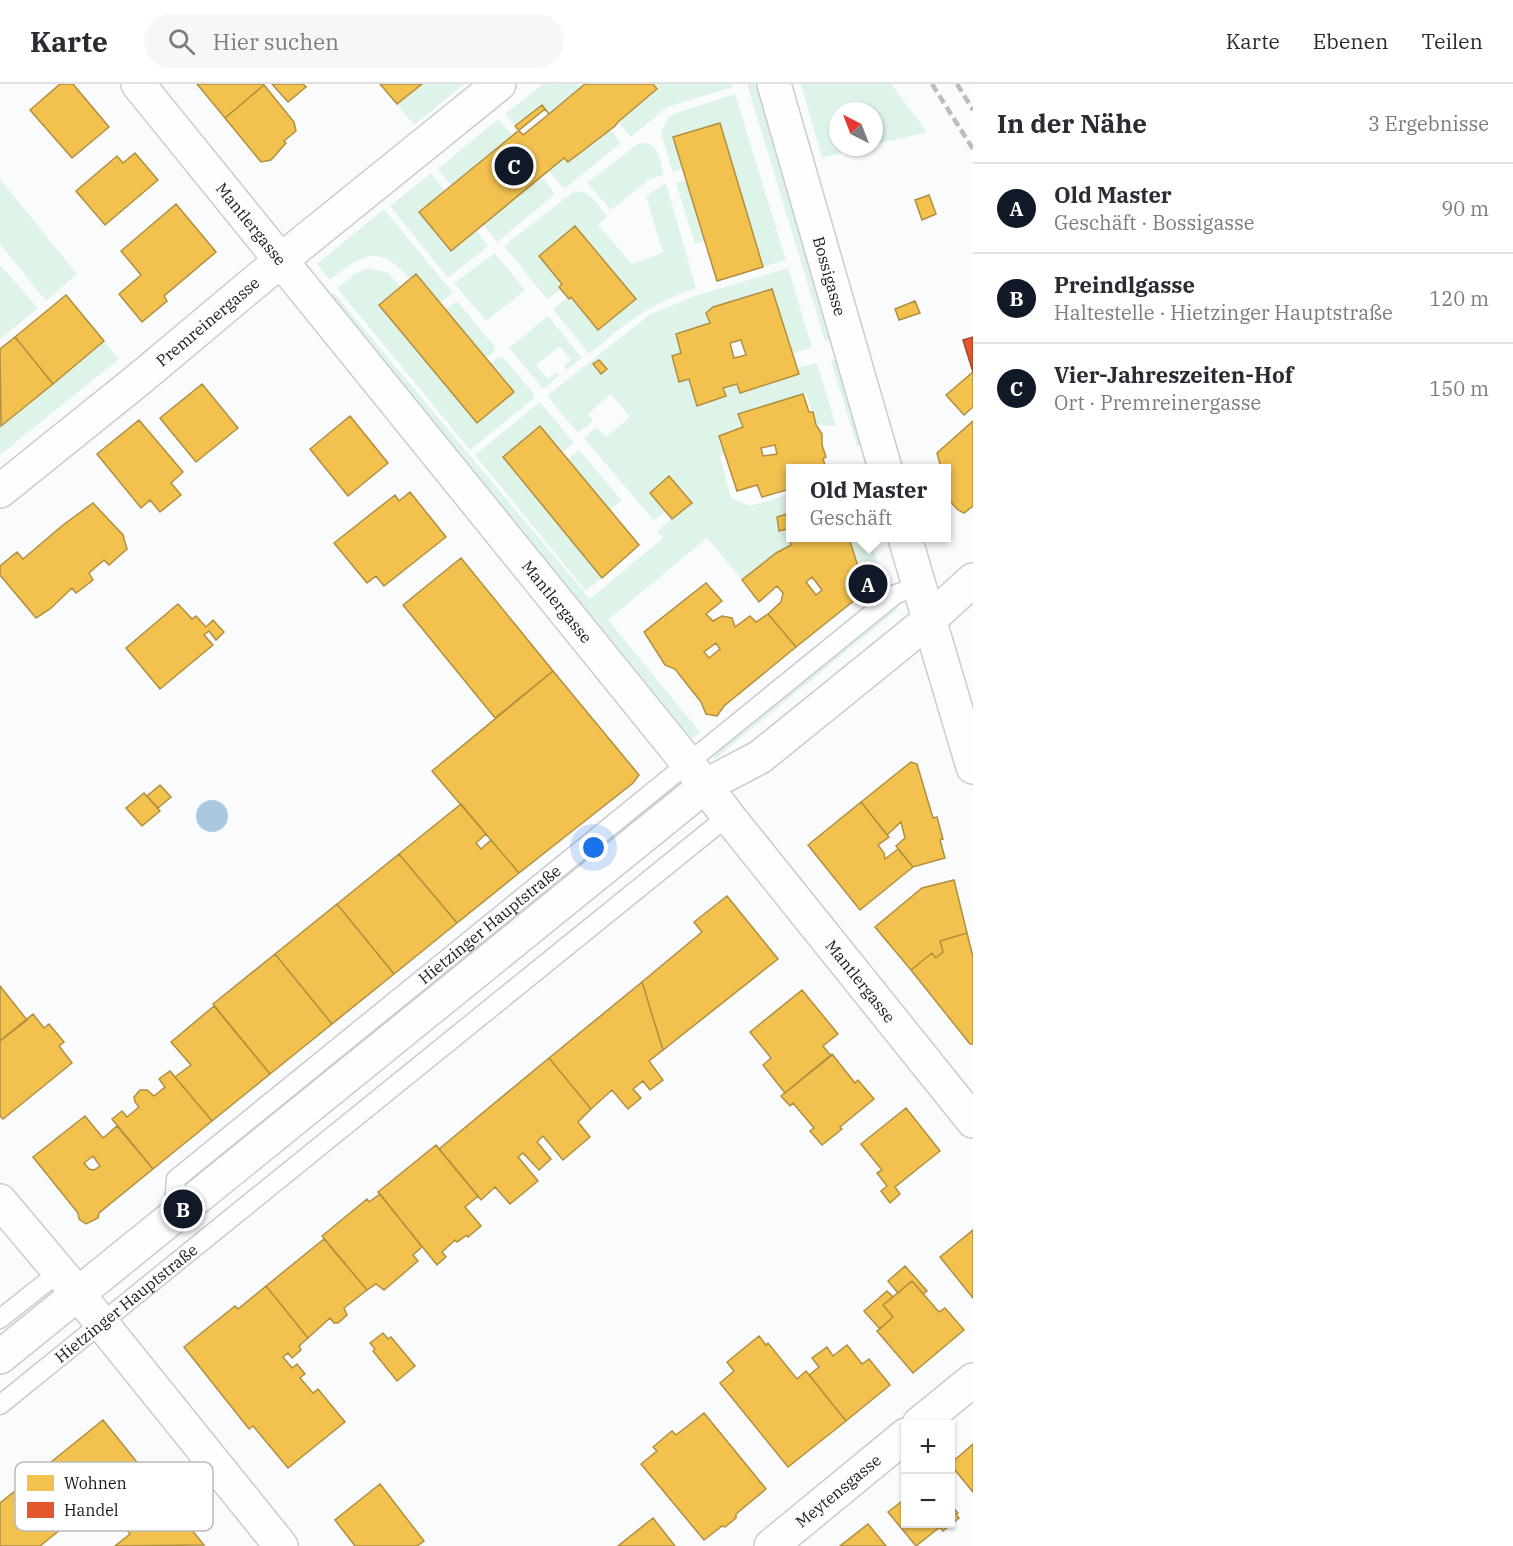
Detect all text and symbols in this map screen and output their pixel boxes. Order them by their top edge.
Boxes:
search box [144,14,564,68]
text: Karte [30,23,108,60]
icon: search [165,25,198,58]
text: Hier suchen [213,27,339,56]
text: Karte [1226,27,1280,55]
text: Ebenen [1313,27,1388,55]
text: Teilen [1421,27,1483,55]
north arrow [829,102,883,156]
text: In der Nähe [997,106,1147,140]
text: 3 Ergebnisse [1368,110,1489,137]
pin: C [494,144,534,188]
street label: Mantlergasse [212,179,291,269]
text: Old Master [1054,180,1172,209]
text: A [1010,195,1023,222]
text: 90 m [1441,195,1489,222]
text: Geschäft · Bossigasse [1054,209,1254,236]
street label: Bossigasse [809,234,851,318]
text: Preindlgasse [1054,270,1195,299]
street label: Premreinergasse [152,273,263,371]
text: B [1009,285,1024,312]
text: 120 m [1429,285,1489,312]
text: Haltestelle · Hietzinger Hauptstraße [1054,299,1393,326]
text: Vier-Jahreszeiten-Hof [1054,360,1293,389]
text: C [1010,375,1023,402]
text: 150 m [1429,375,1489,402]
text: Ort · Premreinergasse [1054,389,1261,416]
popup [786,464,951,542]
text: Old Master [810,475,927,504]
text: Geschäft [810,504,892,531]
street label: Mantlergasse [518,556,597,647]
pin: A [848,562,888,606]
your location [579,833,608,862]
street label: Hietzinger Hauptstraße [414,860,565,988]
street label: Mantlergasse [821,936,900,1027]
pin: B [164,1186,202,1232]
street label: Hietzinger Hauptstraße [50,1239,201,1367]
map controls [901,1420,955,1528]
button: + [901,1420,955,1474]
street label: Meytensgasse [791,1450,885,1532]
legend [15,1462,213,1531]
text: Wohnen [64,1473,127,1493]
button: − [901,1474,955,1528]
text: Handel [64,1500,119,1520]

